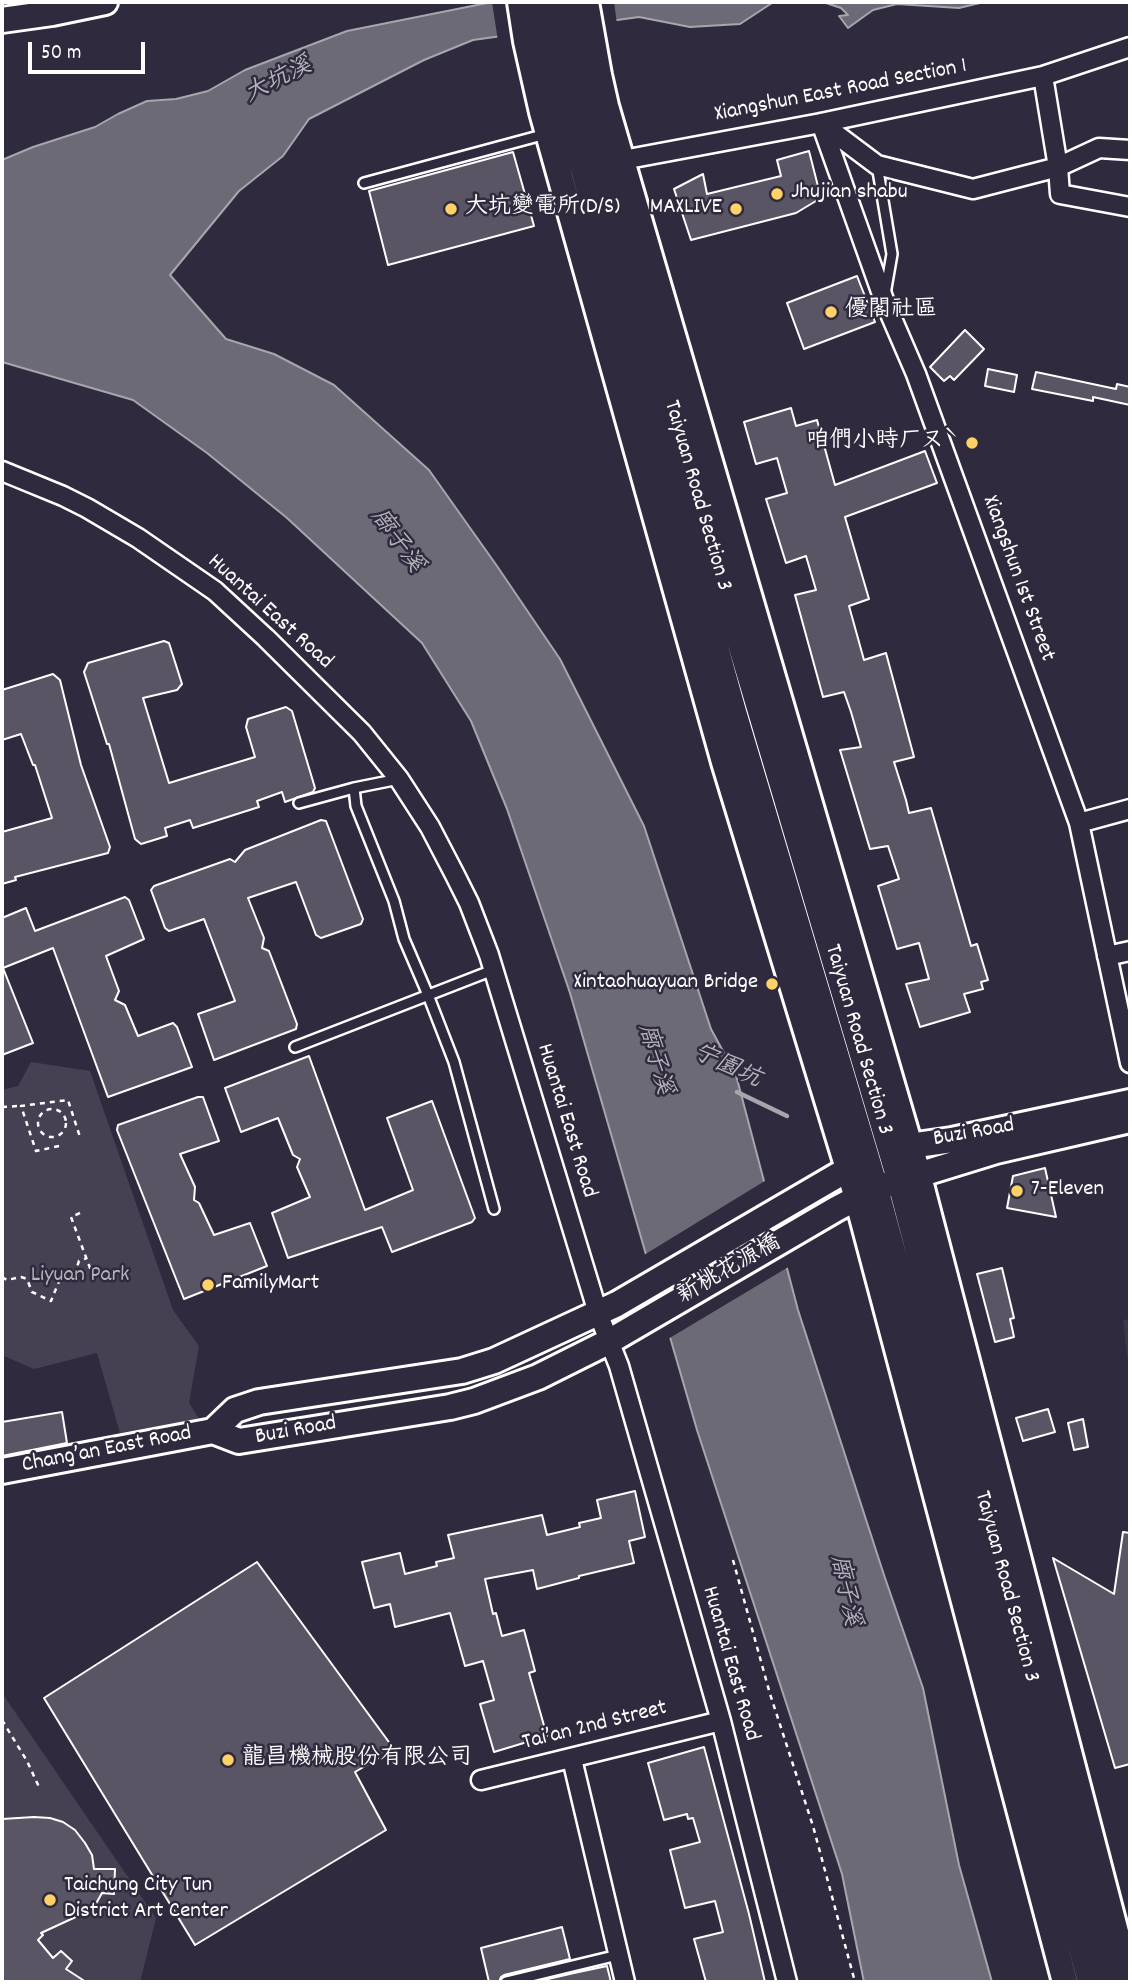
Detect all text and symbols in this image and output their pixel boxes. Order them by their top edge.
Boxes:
scale bar [32,28,149,72]
text: 50 m [41,39,81,69]
water label: 大坑溪 [240,53,318,111]
street label: Xiangshun East Road Section 1 [713,54,969,130]
place label: Jhujian shabu [791,180,908,208]
marker: Jhujian shabu [769,186,785,202]
place label: 大坑變電所(D/S) [465,195,620,223]
place label: MAXLIVE [650,195,722,223]
marker: 大坑變電所(D/S) [443,201,459,217]
marker: MAXLIVE [728,201,744,217]
place label: 優閣社區 [845,298,937,326]
marker: 優閣社區 [823,304,839,320]
street label: Taiyuan Road Section 3 [656,398,736,594]
place label: 咱們小時ㄏㄡˋ [806,429,958,457]
marker: 咱們小時ㄏㄡˋ [964,435,980,451]
street label: Xiangshun 1st Street [974,492,1060,666]
water label: 廍子溪 [362,504,428,580]
street label: Huantai East Road [200,549,338,677]
street label: Taiyuan Road Section 3 [817,942,897,1138]
place label: Xintaohuayuan Bridge [574,970,758,998]
marker: Xintaohuayuan Bridge [764,976,780,992]
water label: 廍子溪 [629,1021,677,1099]
water label: 宁園坑 [687,1040,765,1096]
street label: Huantai East Road [528,1041,602,1201]
street label: Buzi Road [931,1113,1017,1155]
place label: 7-Eleven [1031,1177,1104,1205]
marker: 7-Eleven [1009,1183,1025,1199]
street label: 新桃花源橋 [673,1230,787,1312]
park label: Liyuan Park [31,1263,129,1291]
place label: FamilyMart [222,1271,319,1299]
marker: FamilyMart [200,1277,216,1293]
street label: Buzi Road [253,1411,339,1453]
street label: Chang’an East Road [20,1421,194,1481]
street label: Taiyuan Road Section 3 [966,1488,1044,1686]
water label: 廍子溪 [821,1553,865,1629]
street label: Huantai East Road [694,1584,764,1744]
street label: Tai’an 2nd Street [520,1696,670,1758]
place label: 龍昌機械股份有限公司 [242,1746,472,1774]
marker: 龍昌機械股份有限公司 [220,1752,236,1768]
place label: Taichung City Tun District Art Center [64,1873,228,1927]
marker: Taichung City Tun District Art Center [42,1892,58,1908]

